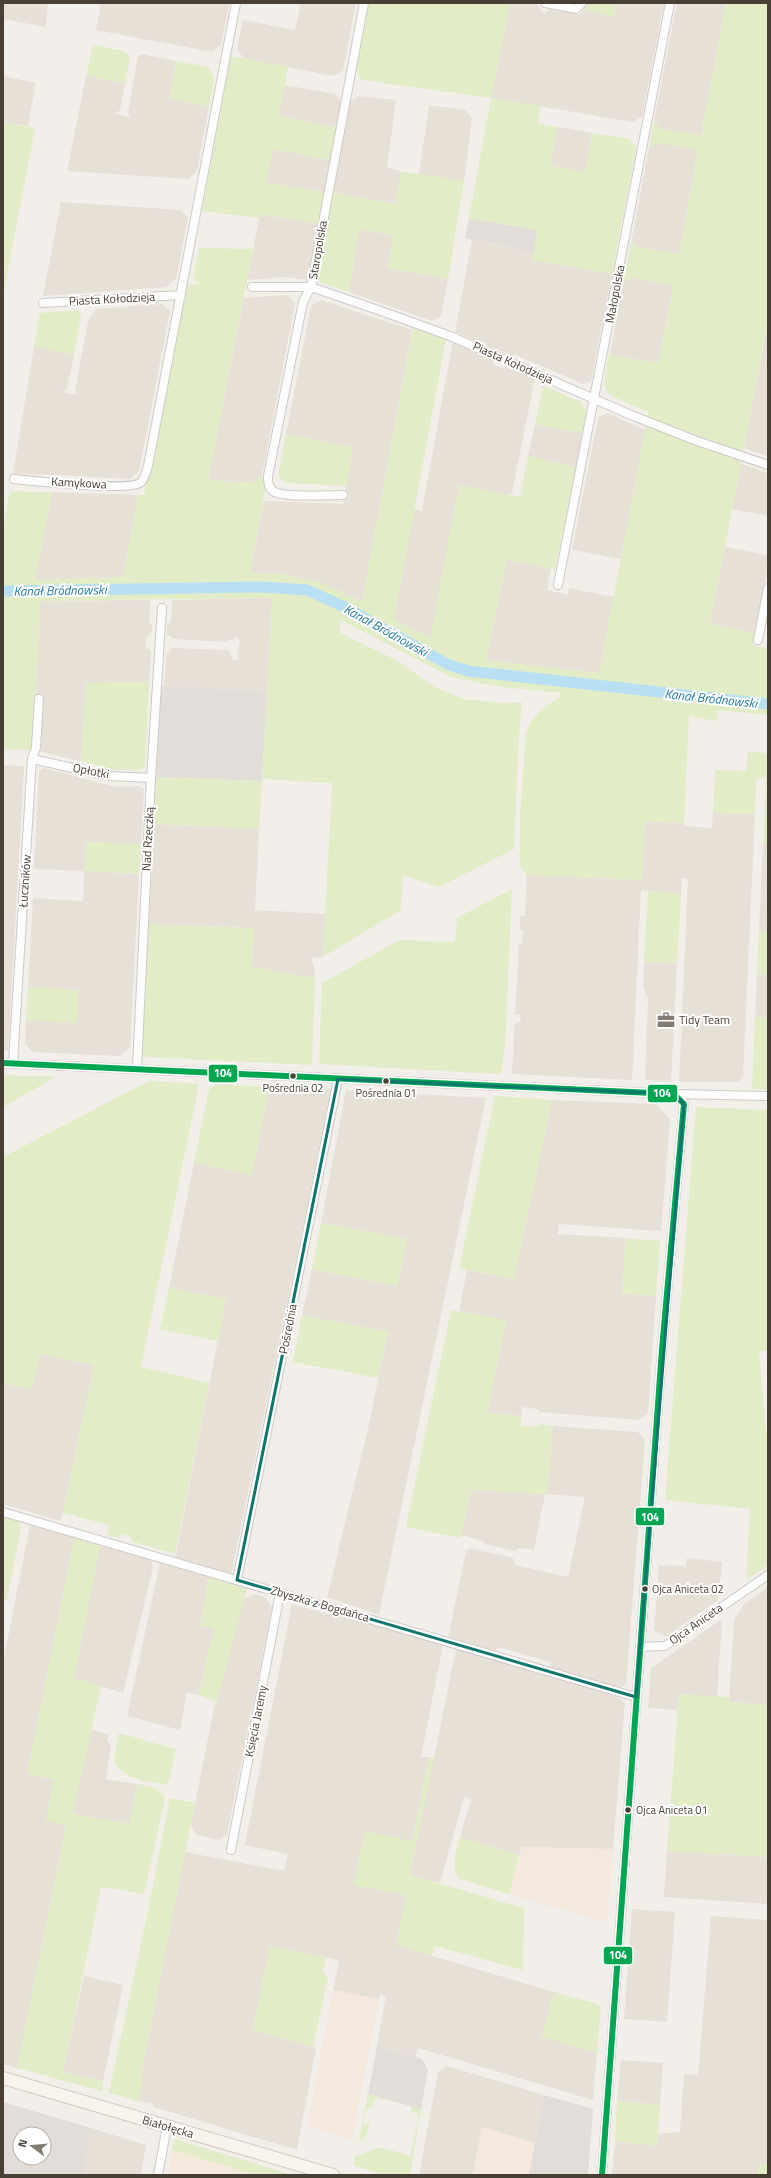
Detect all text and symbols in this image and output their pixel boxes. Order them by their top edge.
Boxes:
street label: Staropolska [303,219,332,281]
street label: Małopolska [600,263,629,325]
street label: Piasta Kołodzieja [68,287,156,310]
street label: Piasta Kołodzieja [470,336,557,389]
street label: Kamykowa [51,472,107,493]
water label: Kanał Bródnowski [13,579,108,601]
water label: Kanał Bródnowski [340,599,433,662]
water label: Kanał Bródnowski [664,683,760,713]
street label: Opłotki [71,758,111,783]
street label: Nad Rzeczką [136,806,159,872]
street label: Łuczników [13,854,36,909]
office icon: Tidy Team [656,1010,676,1030]
place label: Tidy Team [679,1010,730,1029]
line badge: 104 [208,1064,238,1083]
text: 104 [214,1065,232,1081]
marker: Pośrednia 02 [288,1071,298,1081]
marker: Pośrednia 01 [381,1076,391,1086]
place label: Pośrednia 02 [262,1080,324,1096]
line badge: 104 [647,1084,678,1103]
place label: Pośrednia 01 [355,1085,417,1101]
text: 104 [653,1085,671,1101]
street label: Pośrednia [273,1302,302,1356]
line badge: 104 [635,1507,665,1526]
text: 104 [641,1509,659,1525]
street label: Zbyszka z Bogdańca [269,1580,372,1627]
place label: Ojca Aniceta 02 [652,1581,724,1597]
marker: Ojca Aniceta 02 [640,1584,650,1594]
street label: Ojca Aniceta [665,1598,727,1649]
street label: Księcia Jaremy [239,1683,272,1759]
place label: Ojca Aniceta 01 [636,1802,708,1818]
marker: Ojca Aniceta 01 [623,1805,633,1815]
line badge: 104 [603,1946,633,1965]
text: 104 [609,1947,627,1963]
street label: Białołęcka [140,2110,196,2143]
north arrow [12,2126,52,2166]
text: N [14,2137,31,2149]

